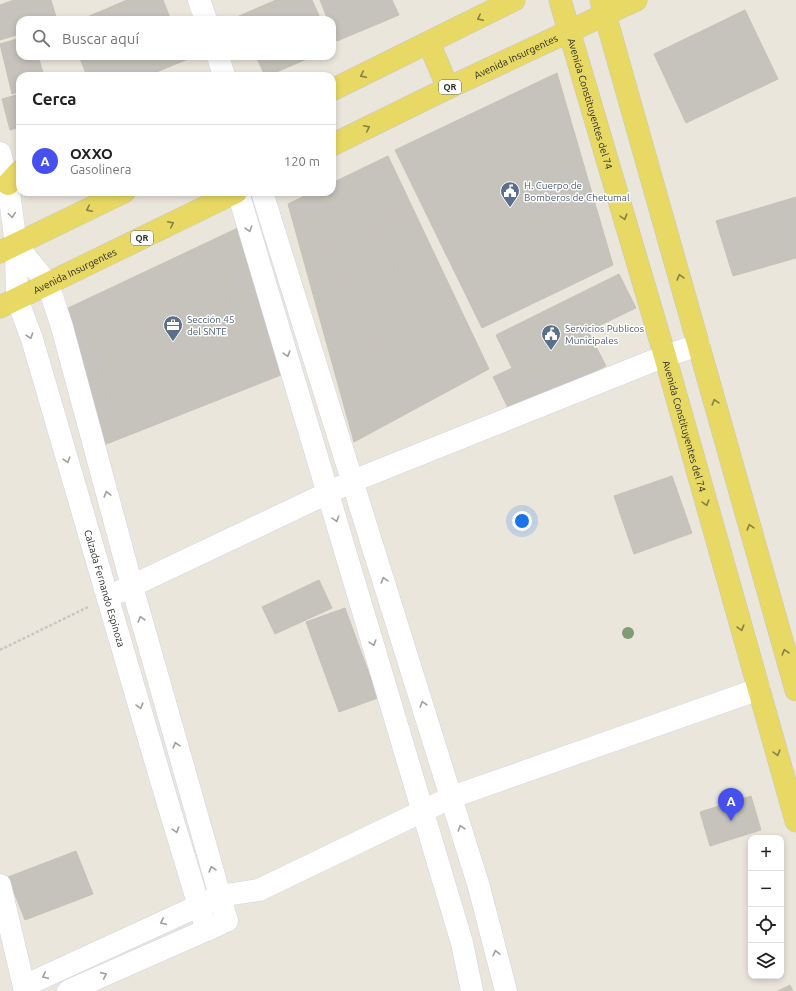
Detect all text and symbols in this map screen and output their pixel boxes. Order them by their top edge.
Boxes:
one-way arrow [476,13,484,20]
search box [16,16,336,60]
icon: search [30,27,52,49]
text: Buscar aquí [62,30,139,47]
street label: Avenida Insurgentes [472,32,559,81]
street label: Avenida Constituyentes del 74 [566,37,615,171]
one-way arrow [360,70,367,78]
road number: QR [439,80,461,94]
text: Cerca [32,89,77,108]
one-way arrow [363,125,370,133]
text: OXXO [70,145,113,162]
text: A [40,154,50,168]
text: 120 m [284,154,320,168]
text: Gasolinera [70,162,131,176]
public building icon: H. Cuerpo de Bomberos de Chetumal [499,180,521,208]
place label: H. Cuerpo de Bomberos de Chetumal [524,180,630,203]
one-way arrow [86,204,93,212]
one-way arrow [7,212,16,218]
one-way arrow [619,213,628,220]
one-way arrow [167,221,174,228]
one-way arrow [244,226,253,233]
road number: QR [131,231,153,245]
street label: Avenida Insurgentes [31,246,118,296]
one-way arrow [676,274,685,281]
office icon: Sección 45 del SNTE [162,314,184,342]
place label: Sección 45 del SNTE [187,314,235,337]
public building icon: Servicios Publicos Municipales [540,323,562,351]
place label: Servicios Publicos Municipales [565,323,644,346]
one-way arrow [25,332,34,339]
one-way arrow [282,350,291,357]
street label: Avenida Constituyentes del 74 [661,359,709,493]
one-way arrow [711,399,720,406]
one-way arrow [62,456,71,463]
one-way arrow [103,491,112,498]
one-way arrow [701,499,710,506]
your location [512,511,532,531]
one-way arrow [331,515,340,522]
one-way arrow [746,524,755,531]
street label: Calzada Fernando Espinoza [83,528,127,648]
one-way arrow [380,577,389,584]
one-way arrow [137,616,146,623]
one-way arrow [736,624,745,631]
one-way arrow [368,640,377,647]
one-way arrow [782,649,790,656]
one-way arrow [419,701,428,708]
one-way arrow [135,702,144,709]
one-way arrow [172,741,181,748]
one-way arrow [772,750,781,757]
pin: A [718,788,744,821]
one-way arrow [457,825,466,832]
one-way arrow [171,827,180,834]
map controls [748,835,784,979]
button: + [748,835,784,871]
one-way arrow [208,866,217,873]
button: − [748,871,784,907]
button: locate [748,907,784,943]
one-way arrow [160,917,167,925]
button: layers [748,943,784,979]
one-way arrow [493,950,501,956]
one-way arrow [42,971,49,979]
one-way arrow [100,972,108,980]

